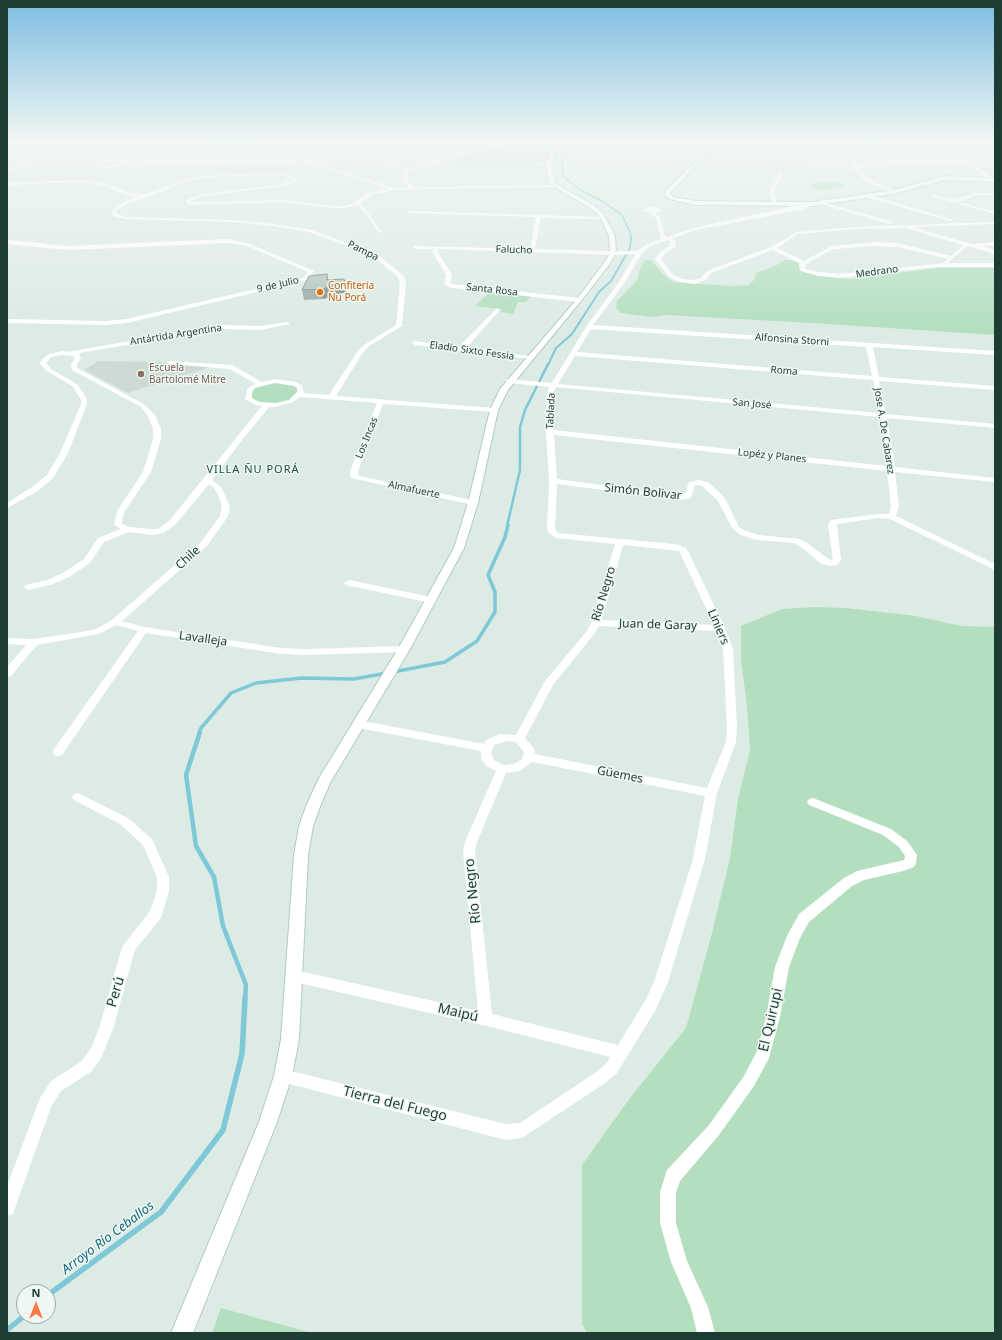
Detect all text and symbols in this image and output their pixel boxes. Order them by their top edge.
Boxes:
street label: Pampa [346,238,380,264]
street label: Falucho [496,243,532,257]
street label: Medrano [855,263,899,281]
street label: 9 de Julio [256,274,300,296]
place label: Confitería Ñu Porá [328,280,374,304]
street label: Santa Rosa [466,281,518,299]
marker: Confitería Ñu Porá [315,287,325,297]
street label: Antártida Argentina [129,322,223,348]
street label: Alfonsina Storni [754,331,830,349]
street label: Eladio Sixto Fessia [429,339,515,363]
place label: Escuela Bartolomé Mitre [149,362,226,386]
street label: Roma [770,364,798,378]
marker: Escuela Bartolomé Mitre [136,369,146,379]
street label: Jose A. De Cabarez [871,387,897,475]
street label: Tablada [544,392,558,430]
street label: San José [732,396,772,412]
street label: Los Incas [353,416,381,460]
street label: Lopéz y Planes [737,446,807,466]
district label: VILLA ÑU PORÁ [206,463,300,477]
street label: Almafuerte [387,479,441,501]
street label: Simón Bolivar [604,481,682,503]
street label: Chile [173,543,203,573]
street label: Río Negro [589,565,619,623]
street label: Liniers [704,607,732,647]
street label: Juan de Garay [619,616,697,634]
street label: Lavalleja [178,628,228,650]
street label: Güemes [596,763,644,787]
street label: Río Negro [461,858,485,924]
street label: Perú [104,975,128,1009]
street label: El Quirupi [756,986,786,1054]
street label: Maipú [436,1000,480,1026]
street label: Tierra del Fuego [341,1083,449,1125]
water label: Arroyo Río Ceballos [59,1198,157,1278]
north arrow [16,1284,56,1324]
text: N [32,1285,40,1300]

